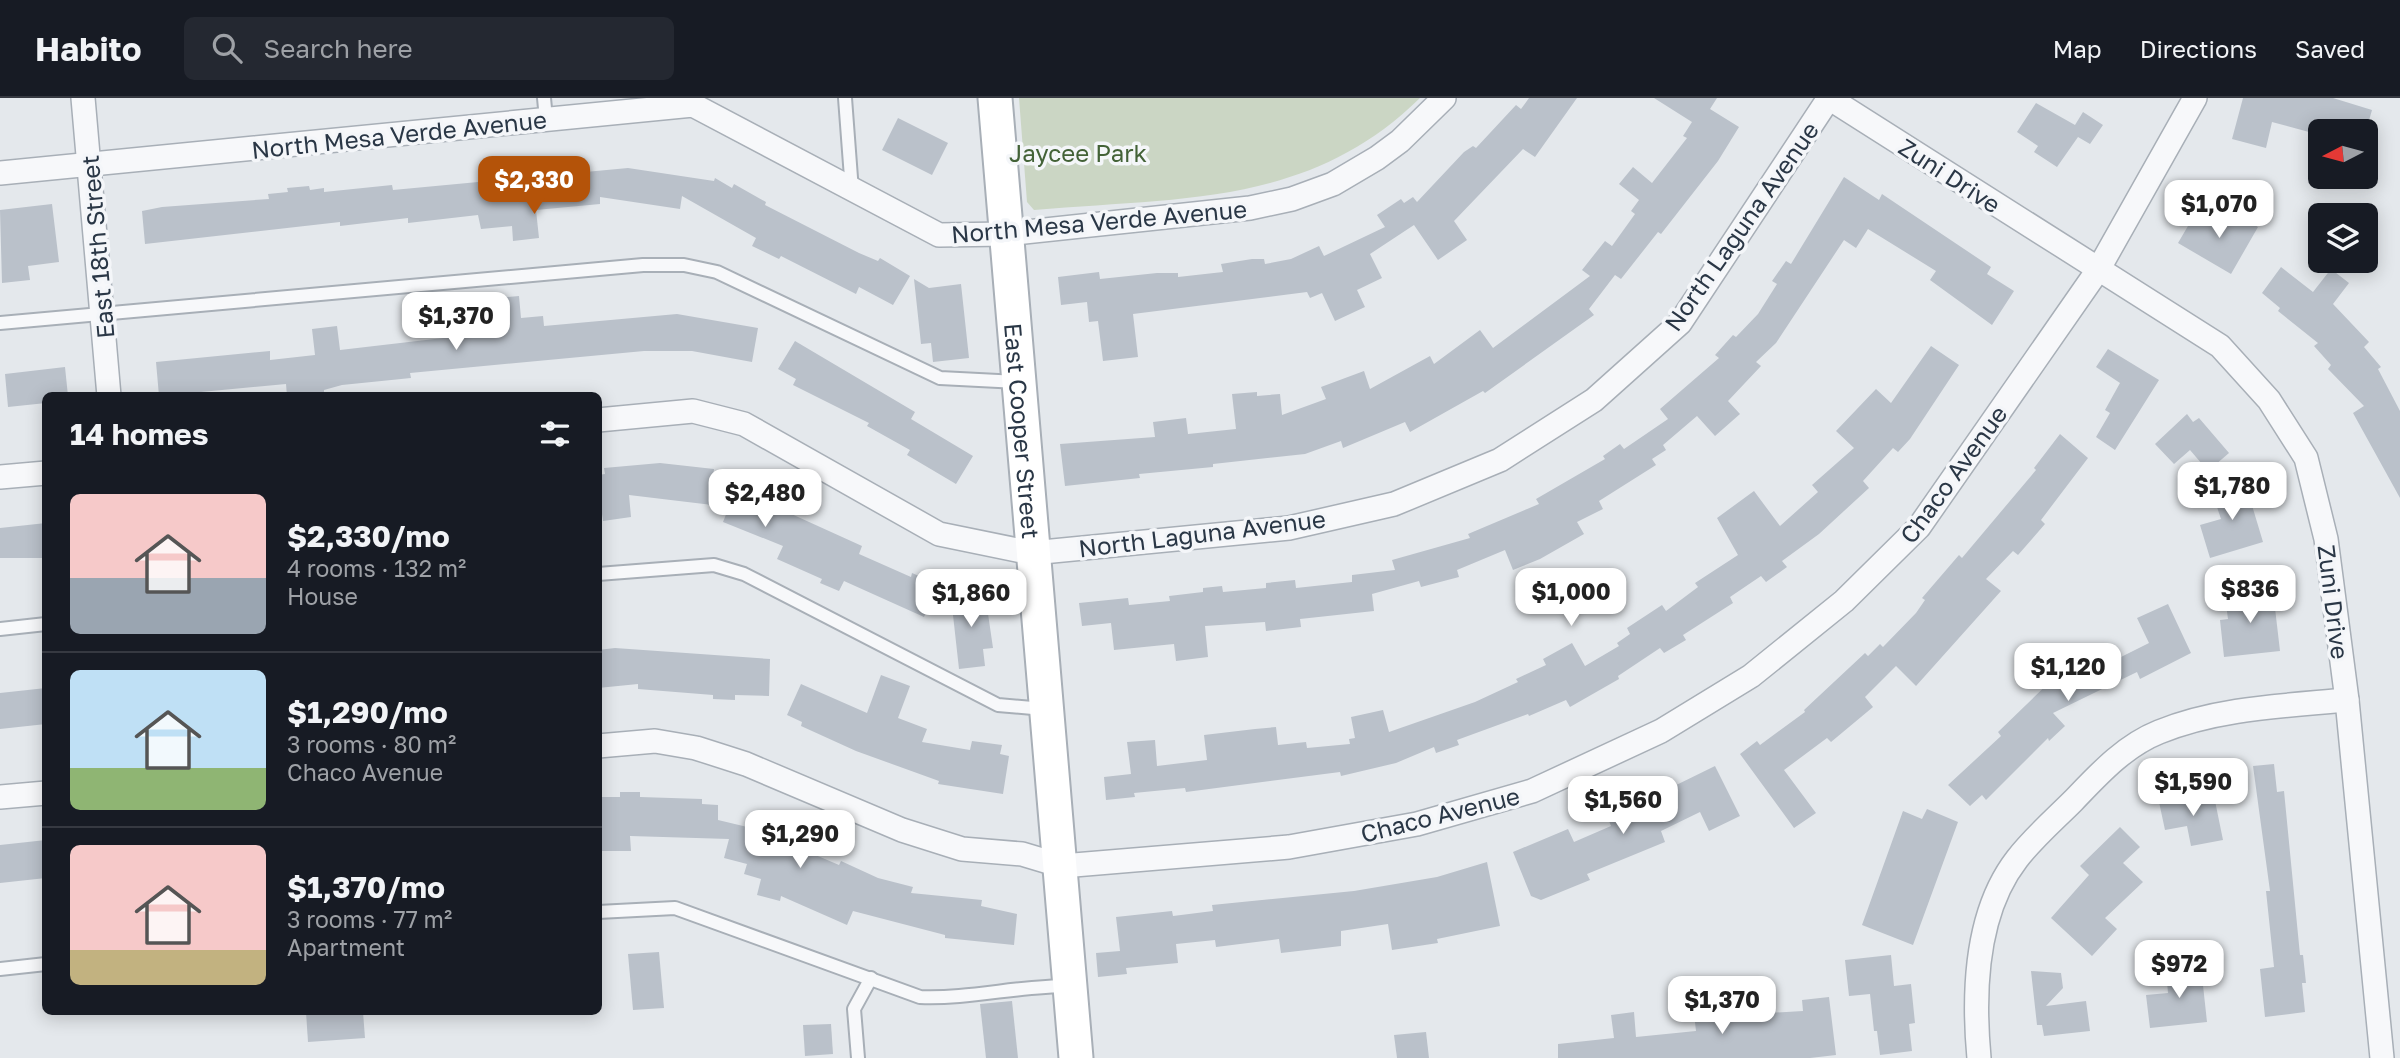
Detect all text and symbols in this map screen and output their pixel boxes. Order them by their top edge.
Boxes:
search box [184,17,674,80]
text: Habito [35,29,142,68]
icon: search [208,29,246,67]
text: Search here [264,33,413,64]
text: Map [2053,34,2102,63]
text: Directions [2140,34,2257,63]
text: Saved [2295,34,2365,63]
street label: North Mesa Verde Avenue [250,104,548,164]
street label: North Laguna Avenue [1658,116,1824,336]
north arrow [2308,119,2378,189]
map controls [2308,119,2378,273]
street label: Zuni Drive [1894,131,2006,219]
park label: Jaycee Park [1009,138,1147,167]
street label: East 18th Street [75,154,119,340]
pin: $2,330 [477,156,591,216]
text: $2,330 [494,165,574,193]
pin: $1,070 [2162,180,2276,240]
text: $1,070 [2180,189,2258,217]
street label: North Mesa Verde Avenue [950,194,1248,248]
button: layers [2308,203,2378,273]
pin: $1,370 [399,292,513,352]
text: $1,370 [418,301,494,329]
street label: East Cooper Street [1000,322,1047,540]
street label: Chaco Avenue [1893,400,2013,548]
icon: filters [536,415,574,453]
text: 14 homes [70,416,209,452]
pin: $1,780 [2175,462,2289,522]
pin: $2,480 [708,470,822,529]
text: $1,780 [2194,471,2270,499]
text: $2,480 [725,478,805,506]
street label: North Laguna Avenue [1077,503,1327,563]
text: $2,330/mo [287,518,450,554]
icon: home [126,522,210,606]
street label: Zuni Drive [2313,543,2355,661]
text: 4 rooms · 132 m² [287,554,466,582]
pin: $836 [2209,566,2291,625]
pin: $1,000 [1514,568,1628,628]
pin: $1,860 [914,570,1028,629]
text: $836 [2221,574,2279,602]
text: $1,000 [1531,577,1611,605]
text: $1,860 [932,578,1010,606]
text: House [287,582,358,610]
pin: $1,120 [2011,644,2125,703]
text: $1,120 [2030,652,2106,680]
text: $1,290/mo [287,694,448,730]
icon: home [126,698,210,782]
text: 3 rooms · 80 m² [287,730,456,758]
text: Chaco Avenue [287,758,443,786]
pin: $1,590 [2136,758,2250,818]
text: $1,590 [2154,767,2232,795]
pin: $1,560 [1566,776,1680,836]
street label: Chaco Avenue [1357,780,1523,848]
text: $1,560 [1584,785,1662,813]
pin: $1,290 [743,810,857,870]
text: $1,290 [761,819,839,847]
text: $1,370/mo [287,869,445,905]
icon: home [126,873,210,957]
text: 3 rooms · 77 m² [287,905,452,933]
text: Apartment [287,933,405,961]
pin: $972 [2138,940,2220,1000]
text: $972 [2151,949,2207,977]
pin: $1,370 [1665,976,1779,1036]
text: $1,370 [1684,985,1760,1013]

